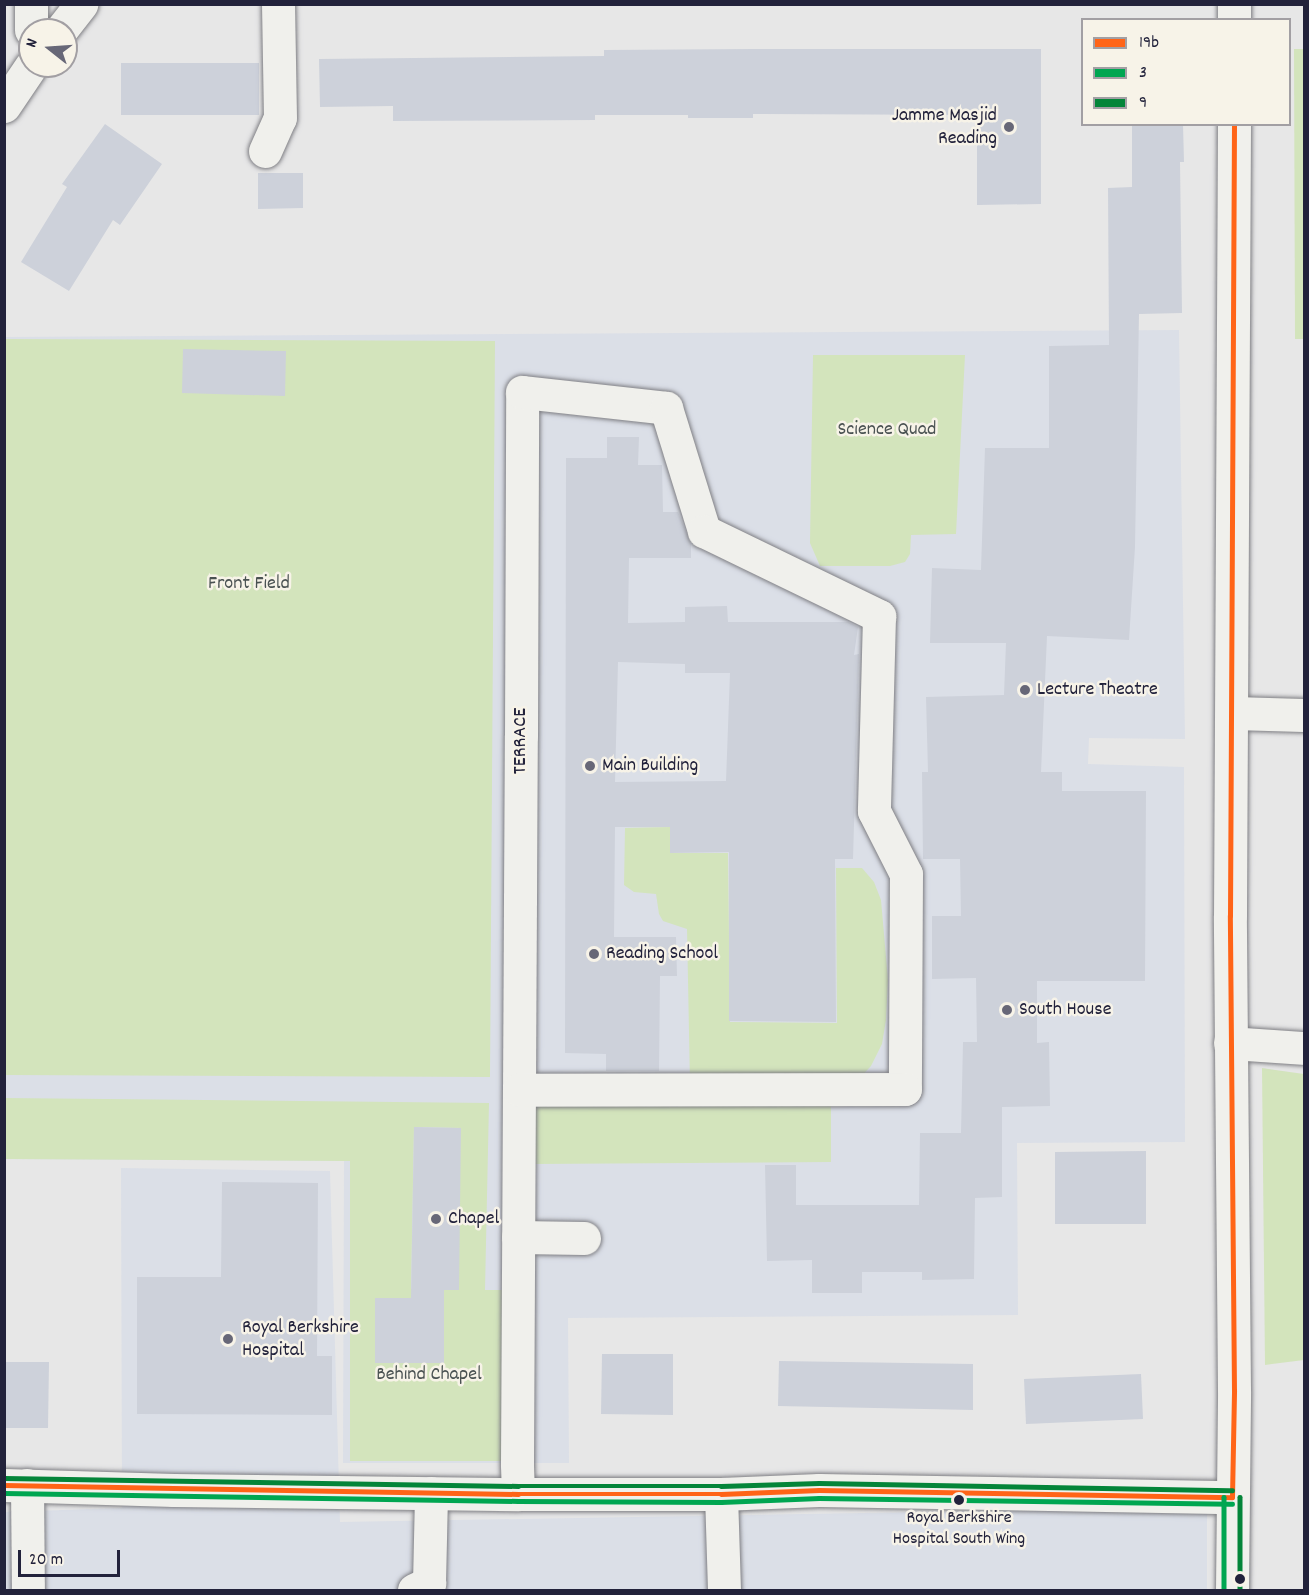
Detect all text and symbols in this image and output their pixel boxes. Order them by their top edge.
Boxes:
north arrow [18,18,78,78]
legend [1081,18,1291,126]
text: 19b [1139,31,1159,56]
text: N [20,36,44,50]
text: 3 [1139,61,1147,86]
text: 9 [1139,91,1147,116]
place label: Jamme Masjid Reading [892,104,997,151]
marker: Jamme Masjid Reading [1002,120,1016,134]
park label: Science Quad [837,418,937,442]
park label: Front Field [208,572,290,596]
place label: Lecture Theatre [1037,678,1158,702]
marker: Lecture Theatre [1018,683,1032,697]
street label: TERRACE [509,708,533,774]
place label: Main Building [602,754,698,778]
marker: Main Building [583,759,597,773]
place label: Reading School [606,942,718,966]
marker: Reading School [587,947,601,961]
place label: South House [1019,998,1111,1022]
marker: South House [1000,1003,1014,1017]
place label: Chapel [448,1207,499,1231]
marker: Chapel [429,1212,443,1226]
place label: Royal Berkshire Hospital [242,1316,359,1363]
marker: Royal Berkshire Hospital [219,1330,237,1348]
park label: Behind Chapel [376,1363,482,1387]
marker: Royal Berkshire Hospital South Wing [953,1494,965,1506]
place label: Royal Berkshire Hospital South Wing [893,1509,1025,1552]
scale bar [21,1538,123,1576]
text: 20 m [29,1548,63,1573]
unlabelled marker [1234,1573,1246,1585]

